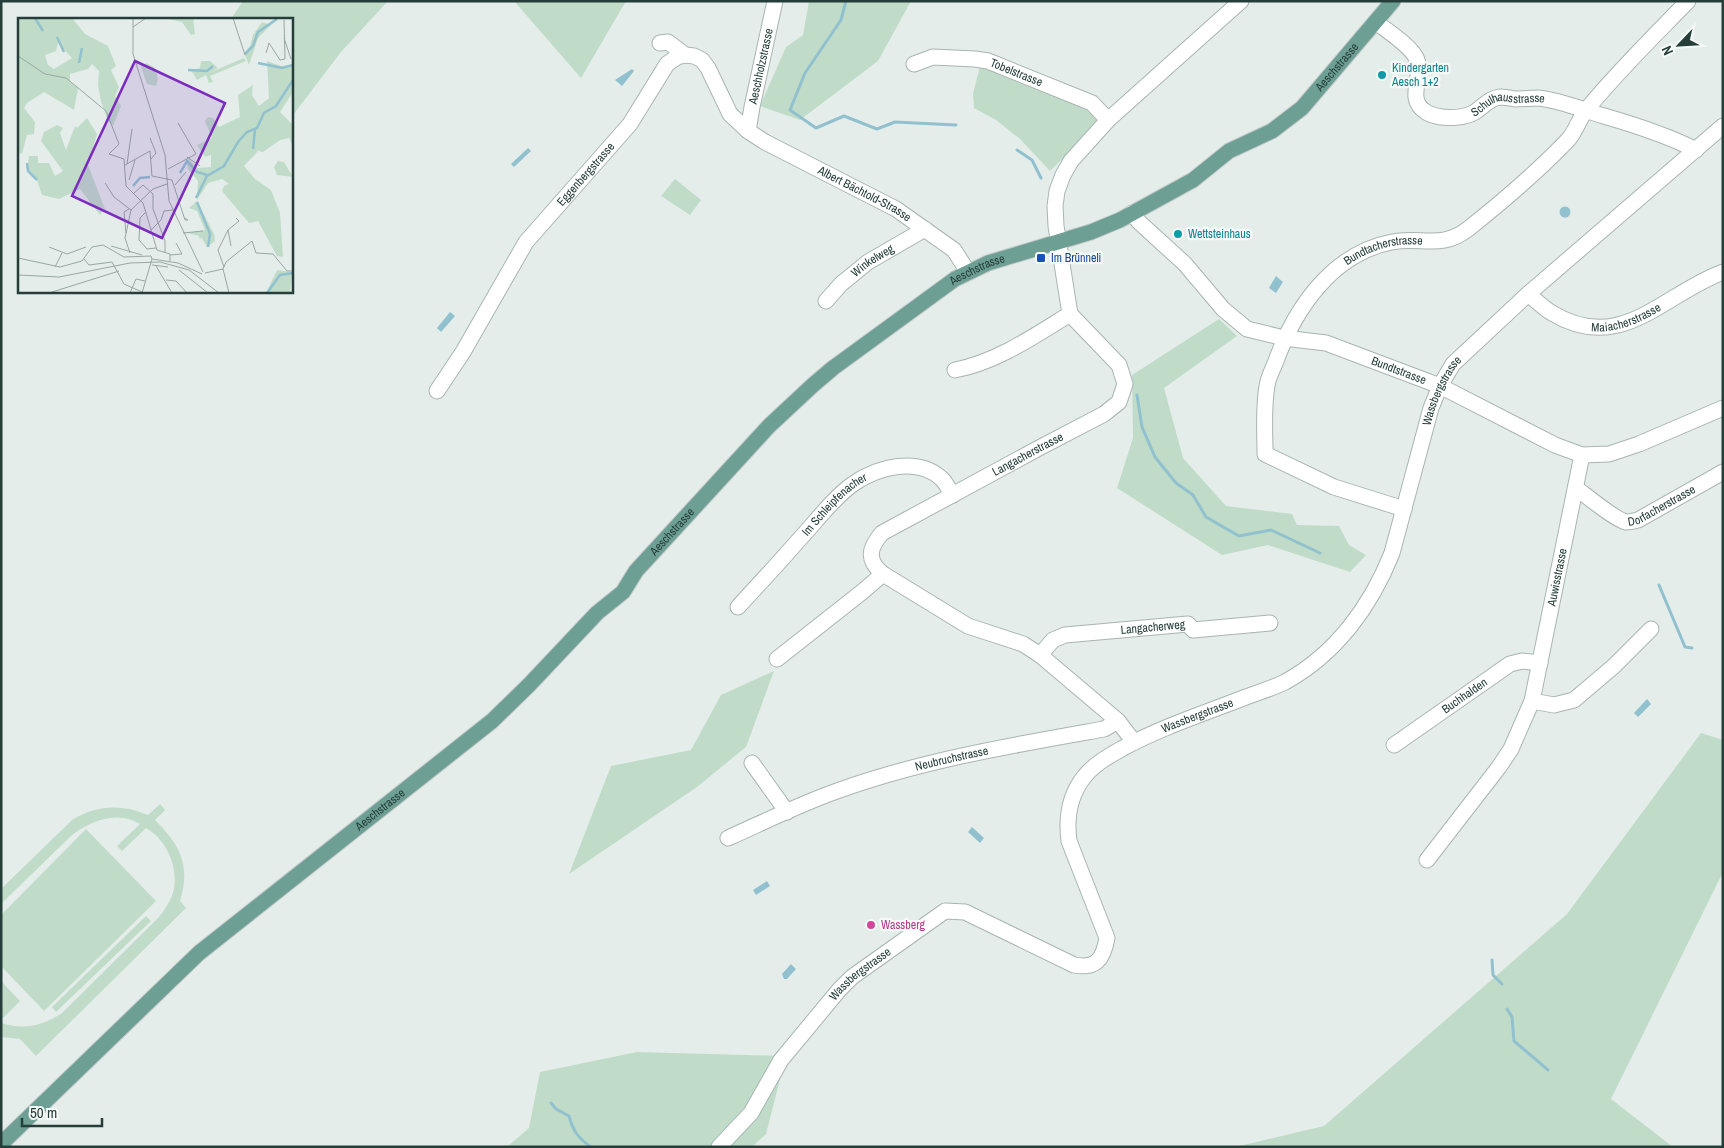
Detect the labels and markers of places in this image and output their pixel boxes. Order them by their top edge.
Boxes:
place label: Kindergarten Aesch 1+2 [1391,60,1449,90]
marker: Kindergarten Aesch 1+2 [1376,69,1388,81]
place label: Wettsteinhaus [1188,226,1251,242]
marker: Wettsteinhaus [1172,228,1184,240]
place label: Im Brünneli [1051,250,1101,266]
marker: Im Brünneli [1035,252,1047,264]
place label: Wassberg [881,917,925,933]
marker: Wassberg [865,919,877,931]

